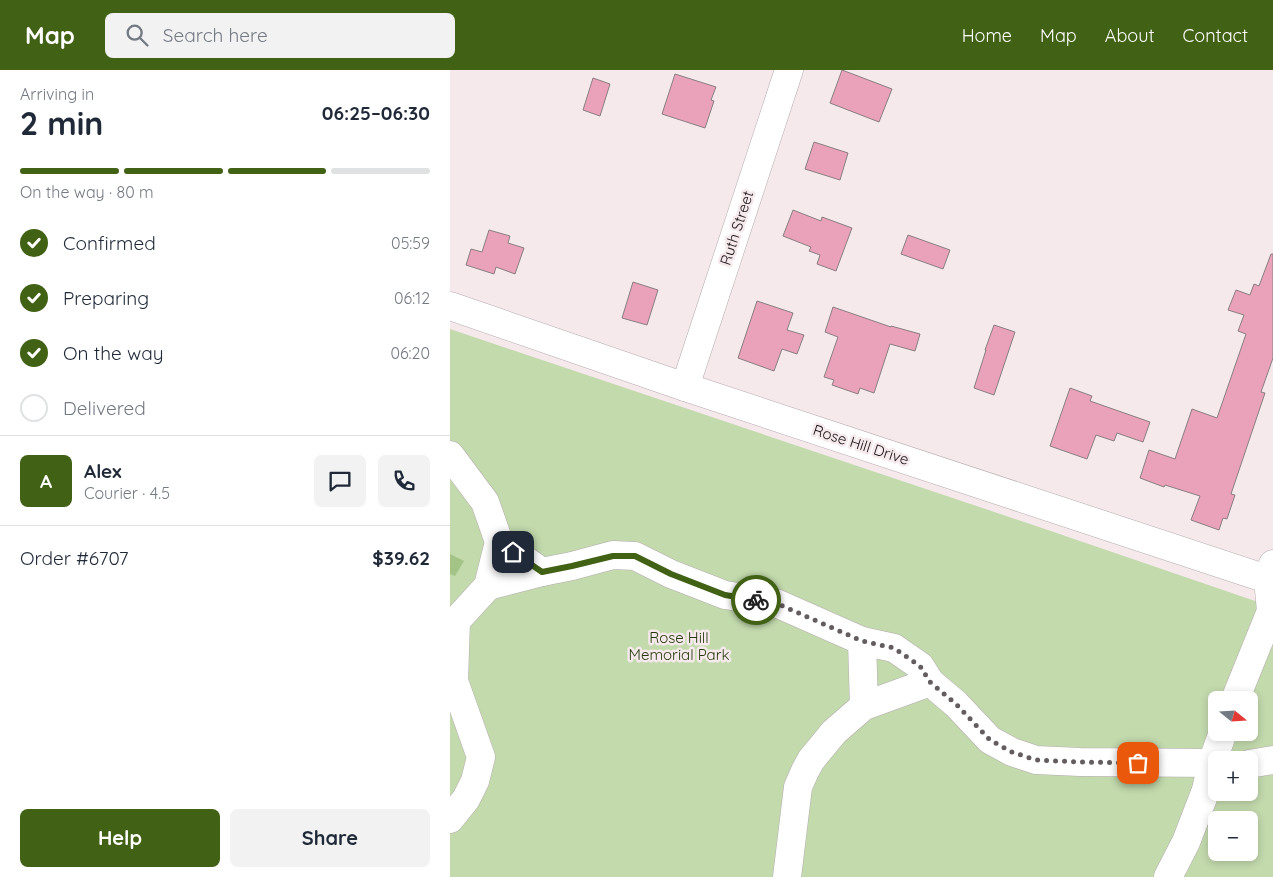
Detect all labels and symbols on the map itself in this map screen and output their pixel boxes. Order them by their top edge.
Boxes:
street label: Ruth Street [716,188,757,267]
street label: Rose Hill Drive [811,420,912,469]
pin [492,531,534,573]
courier [731,575,781,625]
park label: Rose Hill Memorial Park [629,628,730,664]
north arrow [1208,691,1258,741]
pin [1117,742,1159,784]

